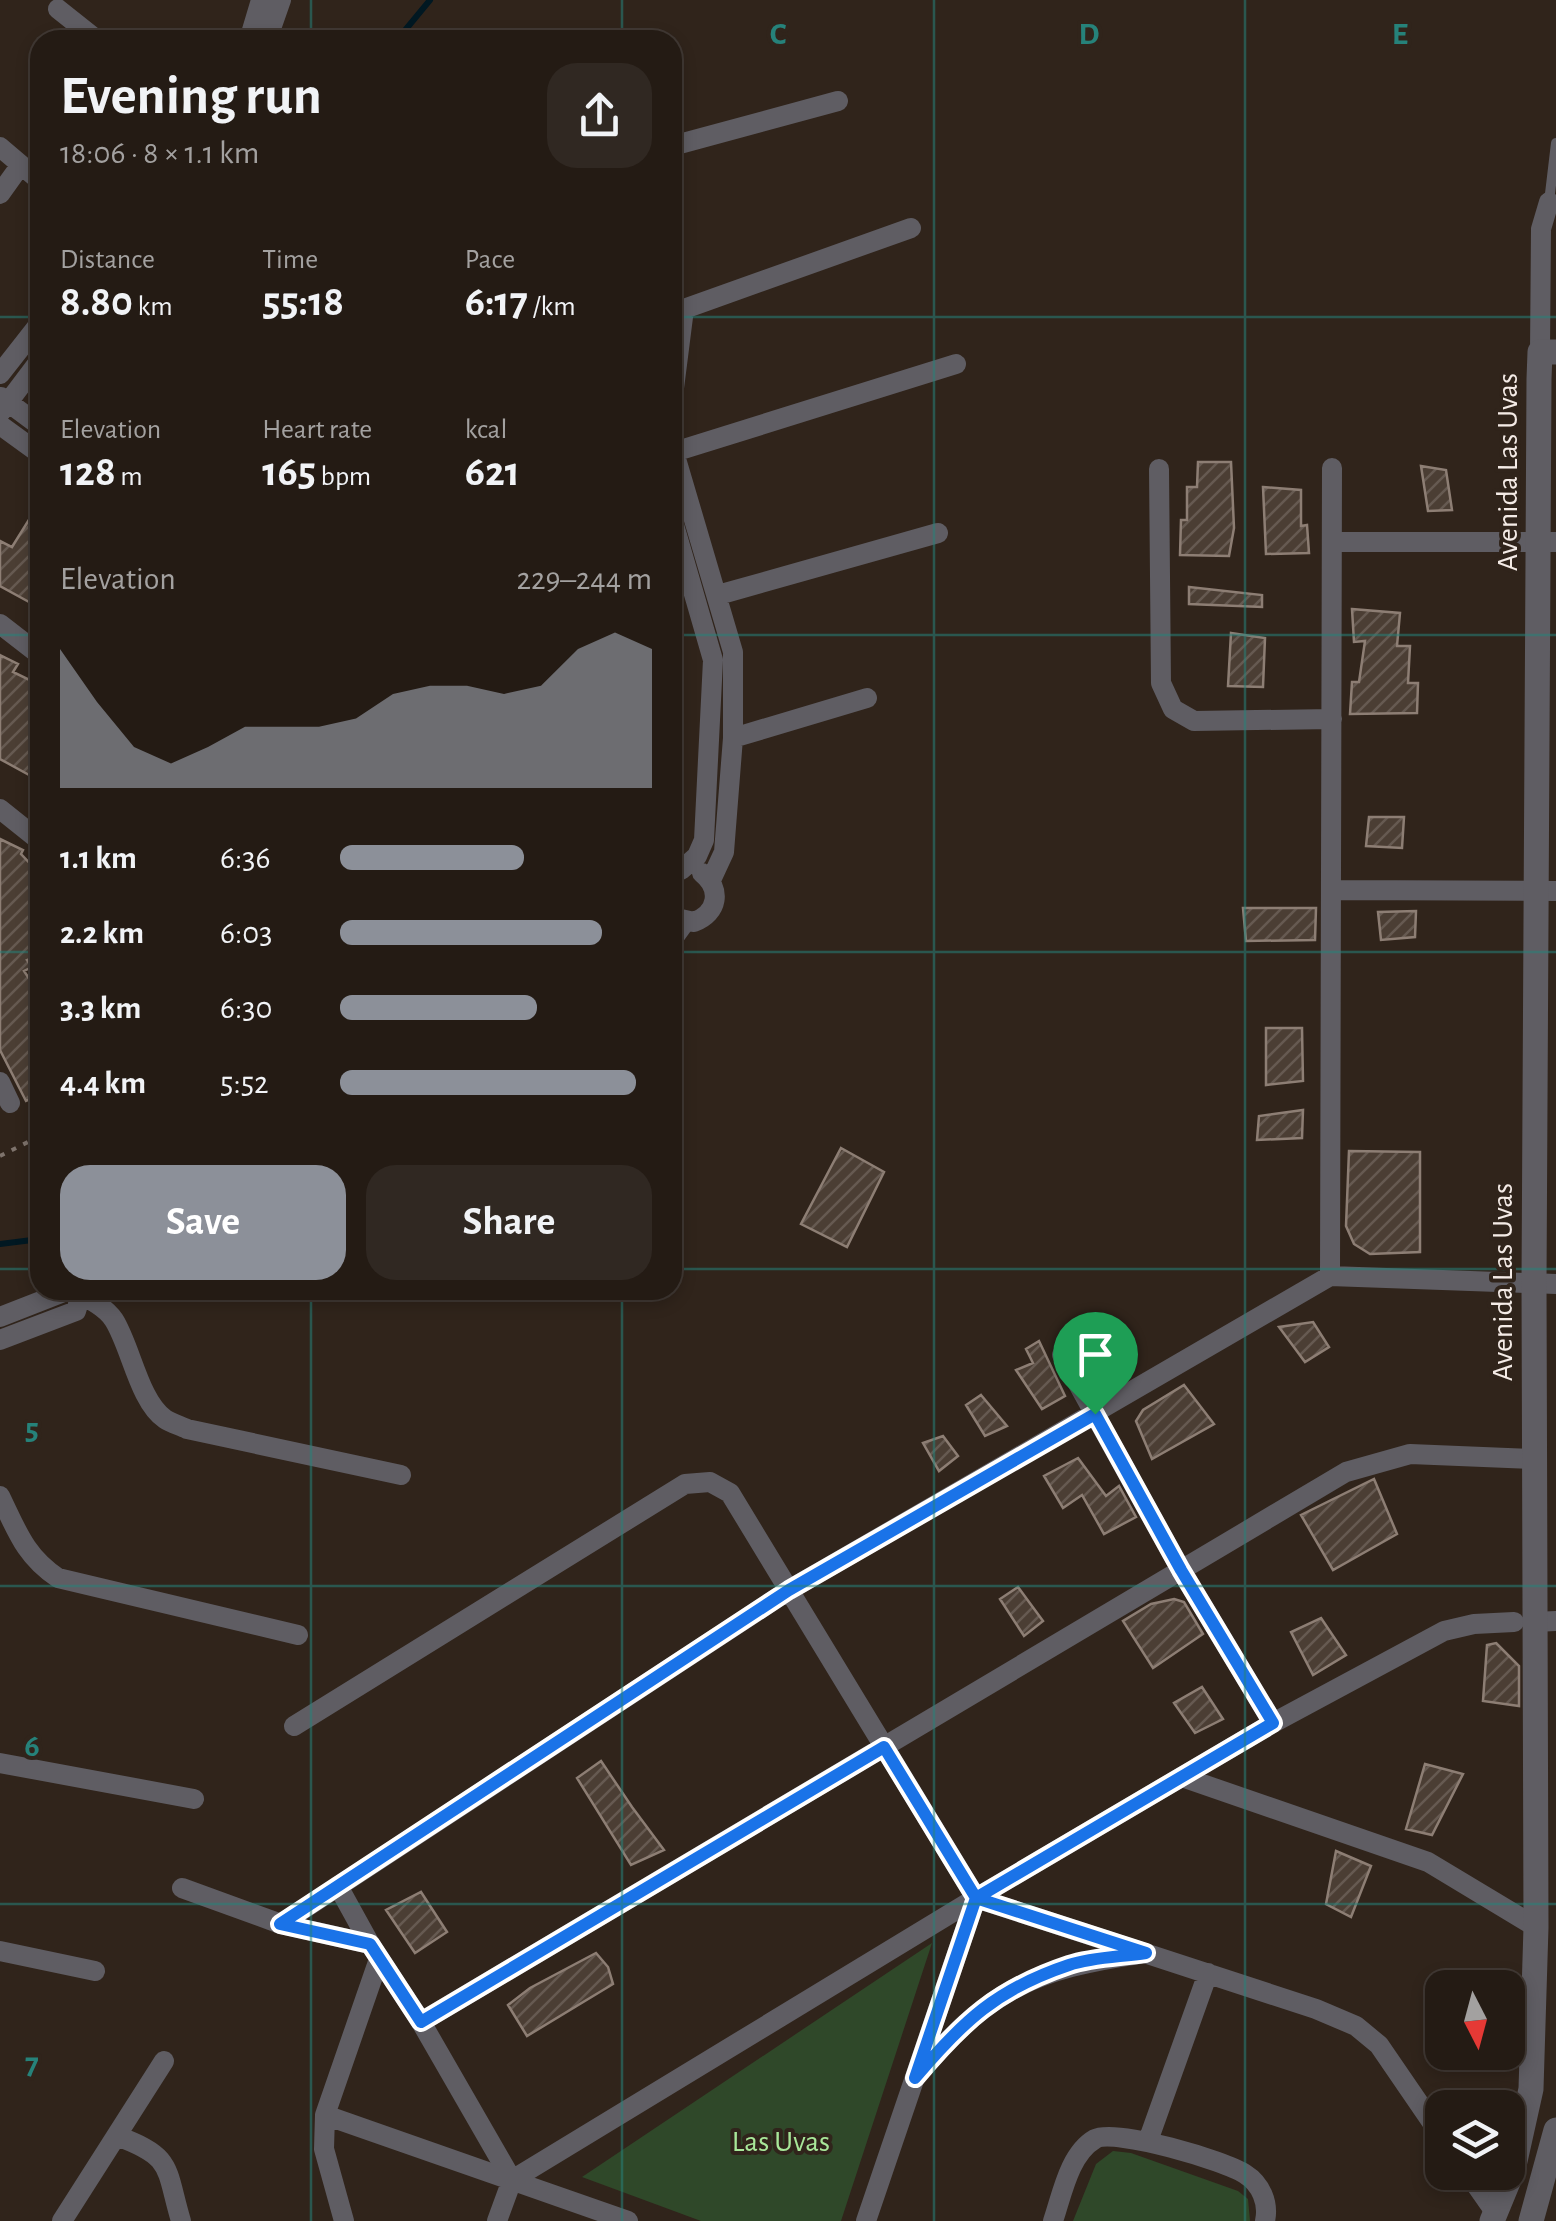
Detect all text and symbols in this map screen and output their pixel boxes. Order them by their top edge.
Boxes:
text: C [770,18,787,50]
text: D [1079,18,1100,50]
text: E [1392,18,1408,50]
button: share [547,63,652,168]
text: Evening run [60,69,322,124]
text: 18:06 · 8 × 1.1 km [60,137,259,169]
text: Distance [60,246,155,274]
text: Time [262,246,318,274]
text: Pace [465,246,515,274]
text: 8.80 [60,281,133,323]
text: 55:18 [262,281,344,323]
text: 6:17 [465,281,528,323]
text: km [133,293,173,321]
text: /km [528,293,576,321]
street label: Avenida Las Uvas [1493,373,1523,571]
text: Elevation [60,416,161,444]
text: Heart rate [262,416,372,444]
text: kcal [465,416,507,444]
text: 128 [60,451,116,493]
text: 165 [262,451,316,493]
text: 621 [465,451,520,493]
text: m [116,463,143,491]
text: bpm [316,463,371,491]
text: Elevation [60,563,176,595]
text: 229–244 m [516,563,652,595]
text: 1.1 km [60,842,137,874]
text: 6:36 [220,842,271,874]
text: 2.2 km [60,917,144,949]
text: 6:03 [220,917,272,949]
text: 3.3 km [60,992,141,1024]
text: 6:30 [220,992,272,1024]
text: 4.4 km [60,1067,146,1099]
text: 5:52 [220,1067,269,1099]
button: Save [60,1165,346,1280]
button: Share [366,1165,652,1280]
street label: Avenida Las Uvas [1488,1183,1518,1381]
pin [1053,1312,1138,1415]
icon: arrive [1068,1327,1123,1382]
text: 5 [25,1413,39,1445]
text: 6 [24,1730,40,1762]
north arrow [1425,1970,1525,2070]
map controls [1425,1970,1525,2190]
text: 7 [25,2048,39,2080]
button: layers [1425,2090,1525,2190]
park label: Las Uvas [732,2127,830,2157]

